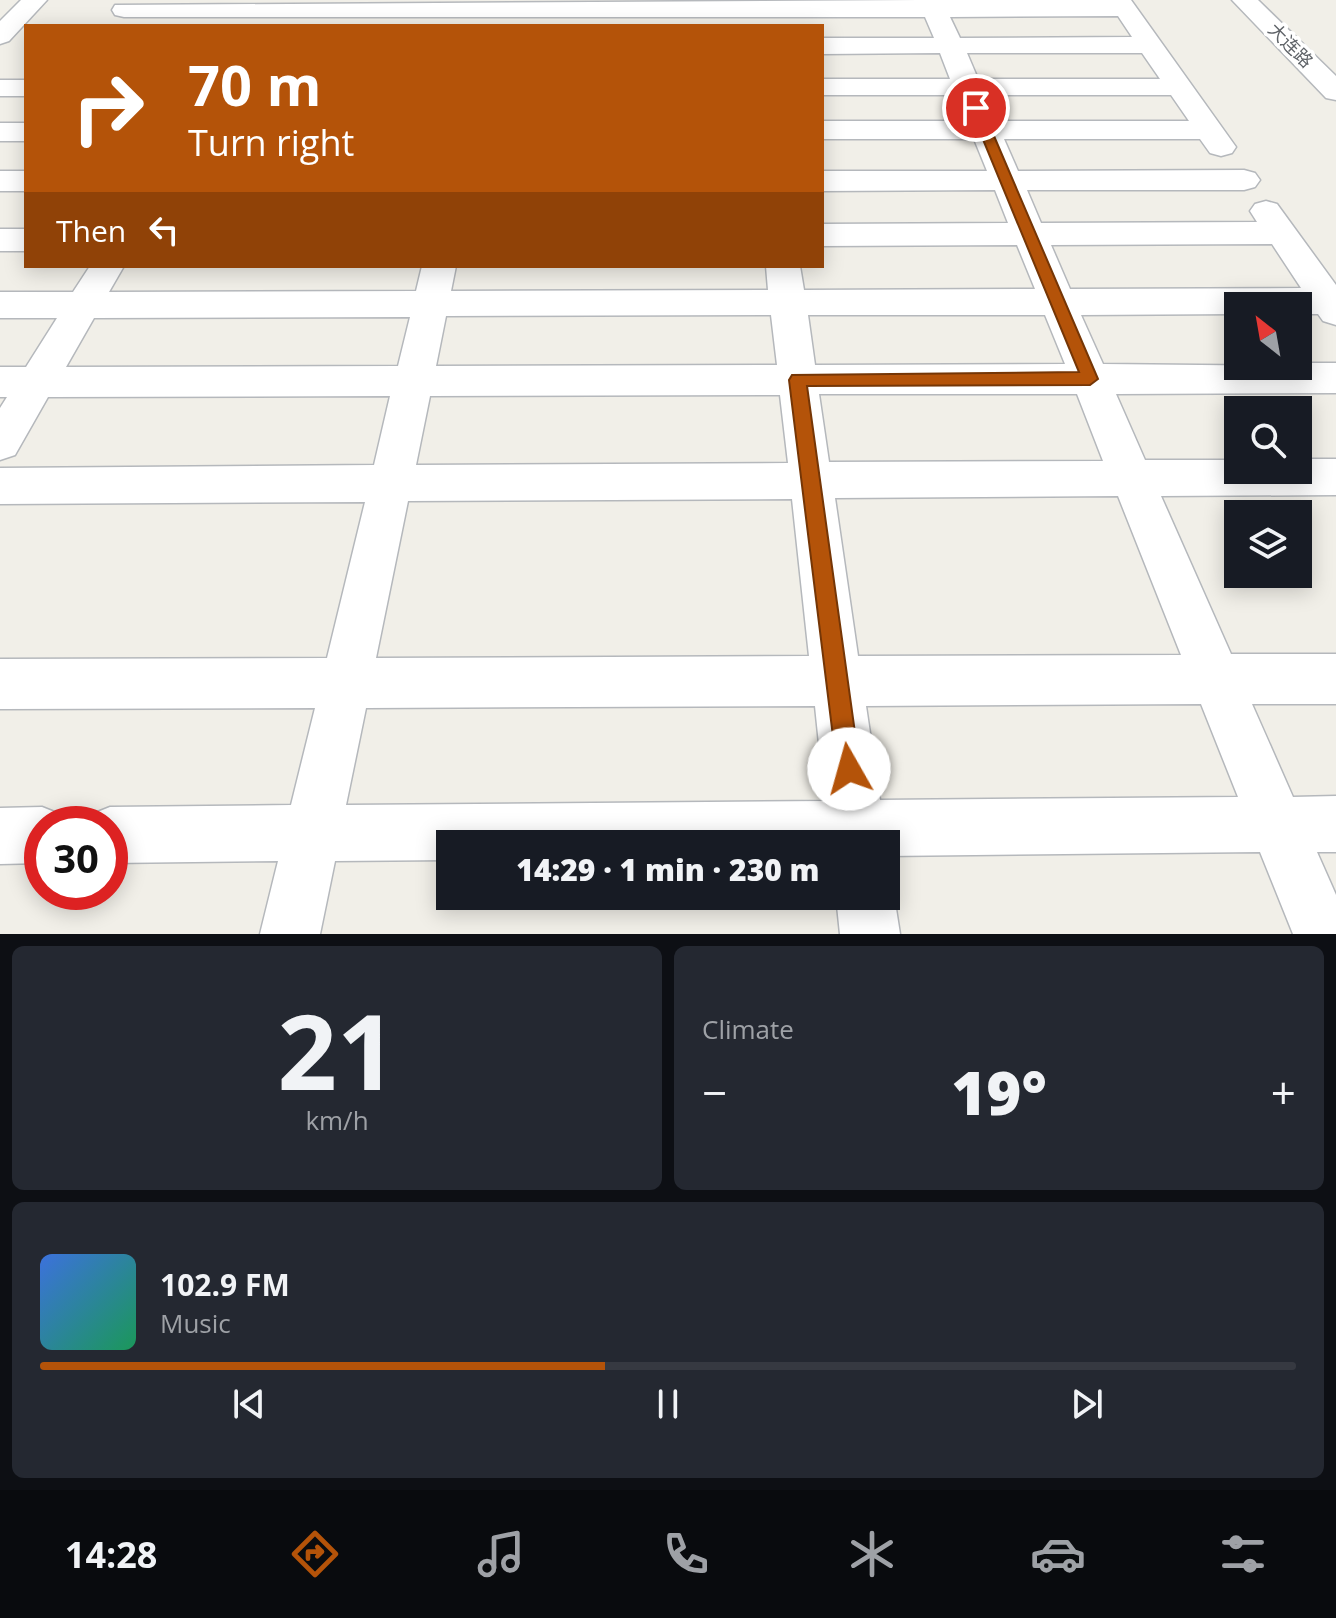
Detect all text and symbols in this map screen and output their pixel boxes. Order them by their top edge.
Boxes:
street label: 大连路 [1263,17,1319,73]
text: 70 m [188,46,322,122]
icon: right [56,56,160,160]
pin [942,74,1010,142]
icon: arrive [954,86,998,130]
text: Turn right [188,118,354,167]
icon: left [142,208,186,252]
text: Then [56,210,126,251]
north arrow [1224,292,1312,380]
map controls [1224,292,1312,588]
button: search [1224,396,1312,484]
button: layers [1224,500,1312,588]
position arrow [807,727,891,811]
speed limit sign: 30 [24,806,128,910]
text: 14:29 · 1 min · 230 m [516,849,820,890]
text: 21 [278,979,396,1120]
text: Climate [702,1011,794,1047]
text: 19° [951,1051,1047,1133]
text: − [702,1062,727,1122]
text: + [1271,1062,1296,1122]
text: km/h [305,1102,369,1138]
text: 102.9 FM [160,1264,290,1305]
text: Music [160,1305,231,1341]
icon: previous [227,1382,271,1426]
icon: pause [646,1382,690,1426]
icon: next [1065,1382,1109,1426]
icon: directions [287,1526,343,1582]
icon: music [473,1526,529,1582]
icon: phone [658,1526,714,1582]
icon: climate [844,1526,900,1582]
icon: car [1030,1526,1086,1582]
icon: filters [1215,1526,1271,1582]
text: 14:28 [65,1530,157,1579]

